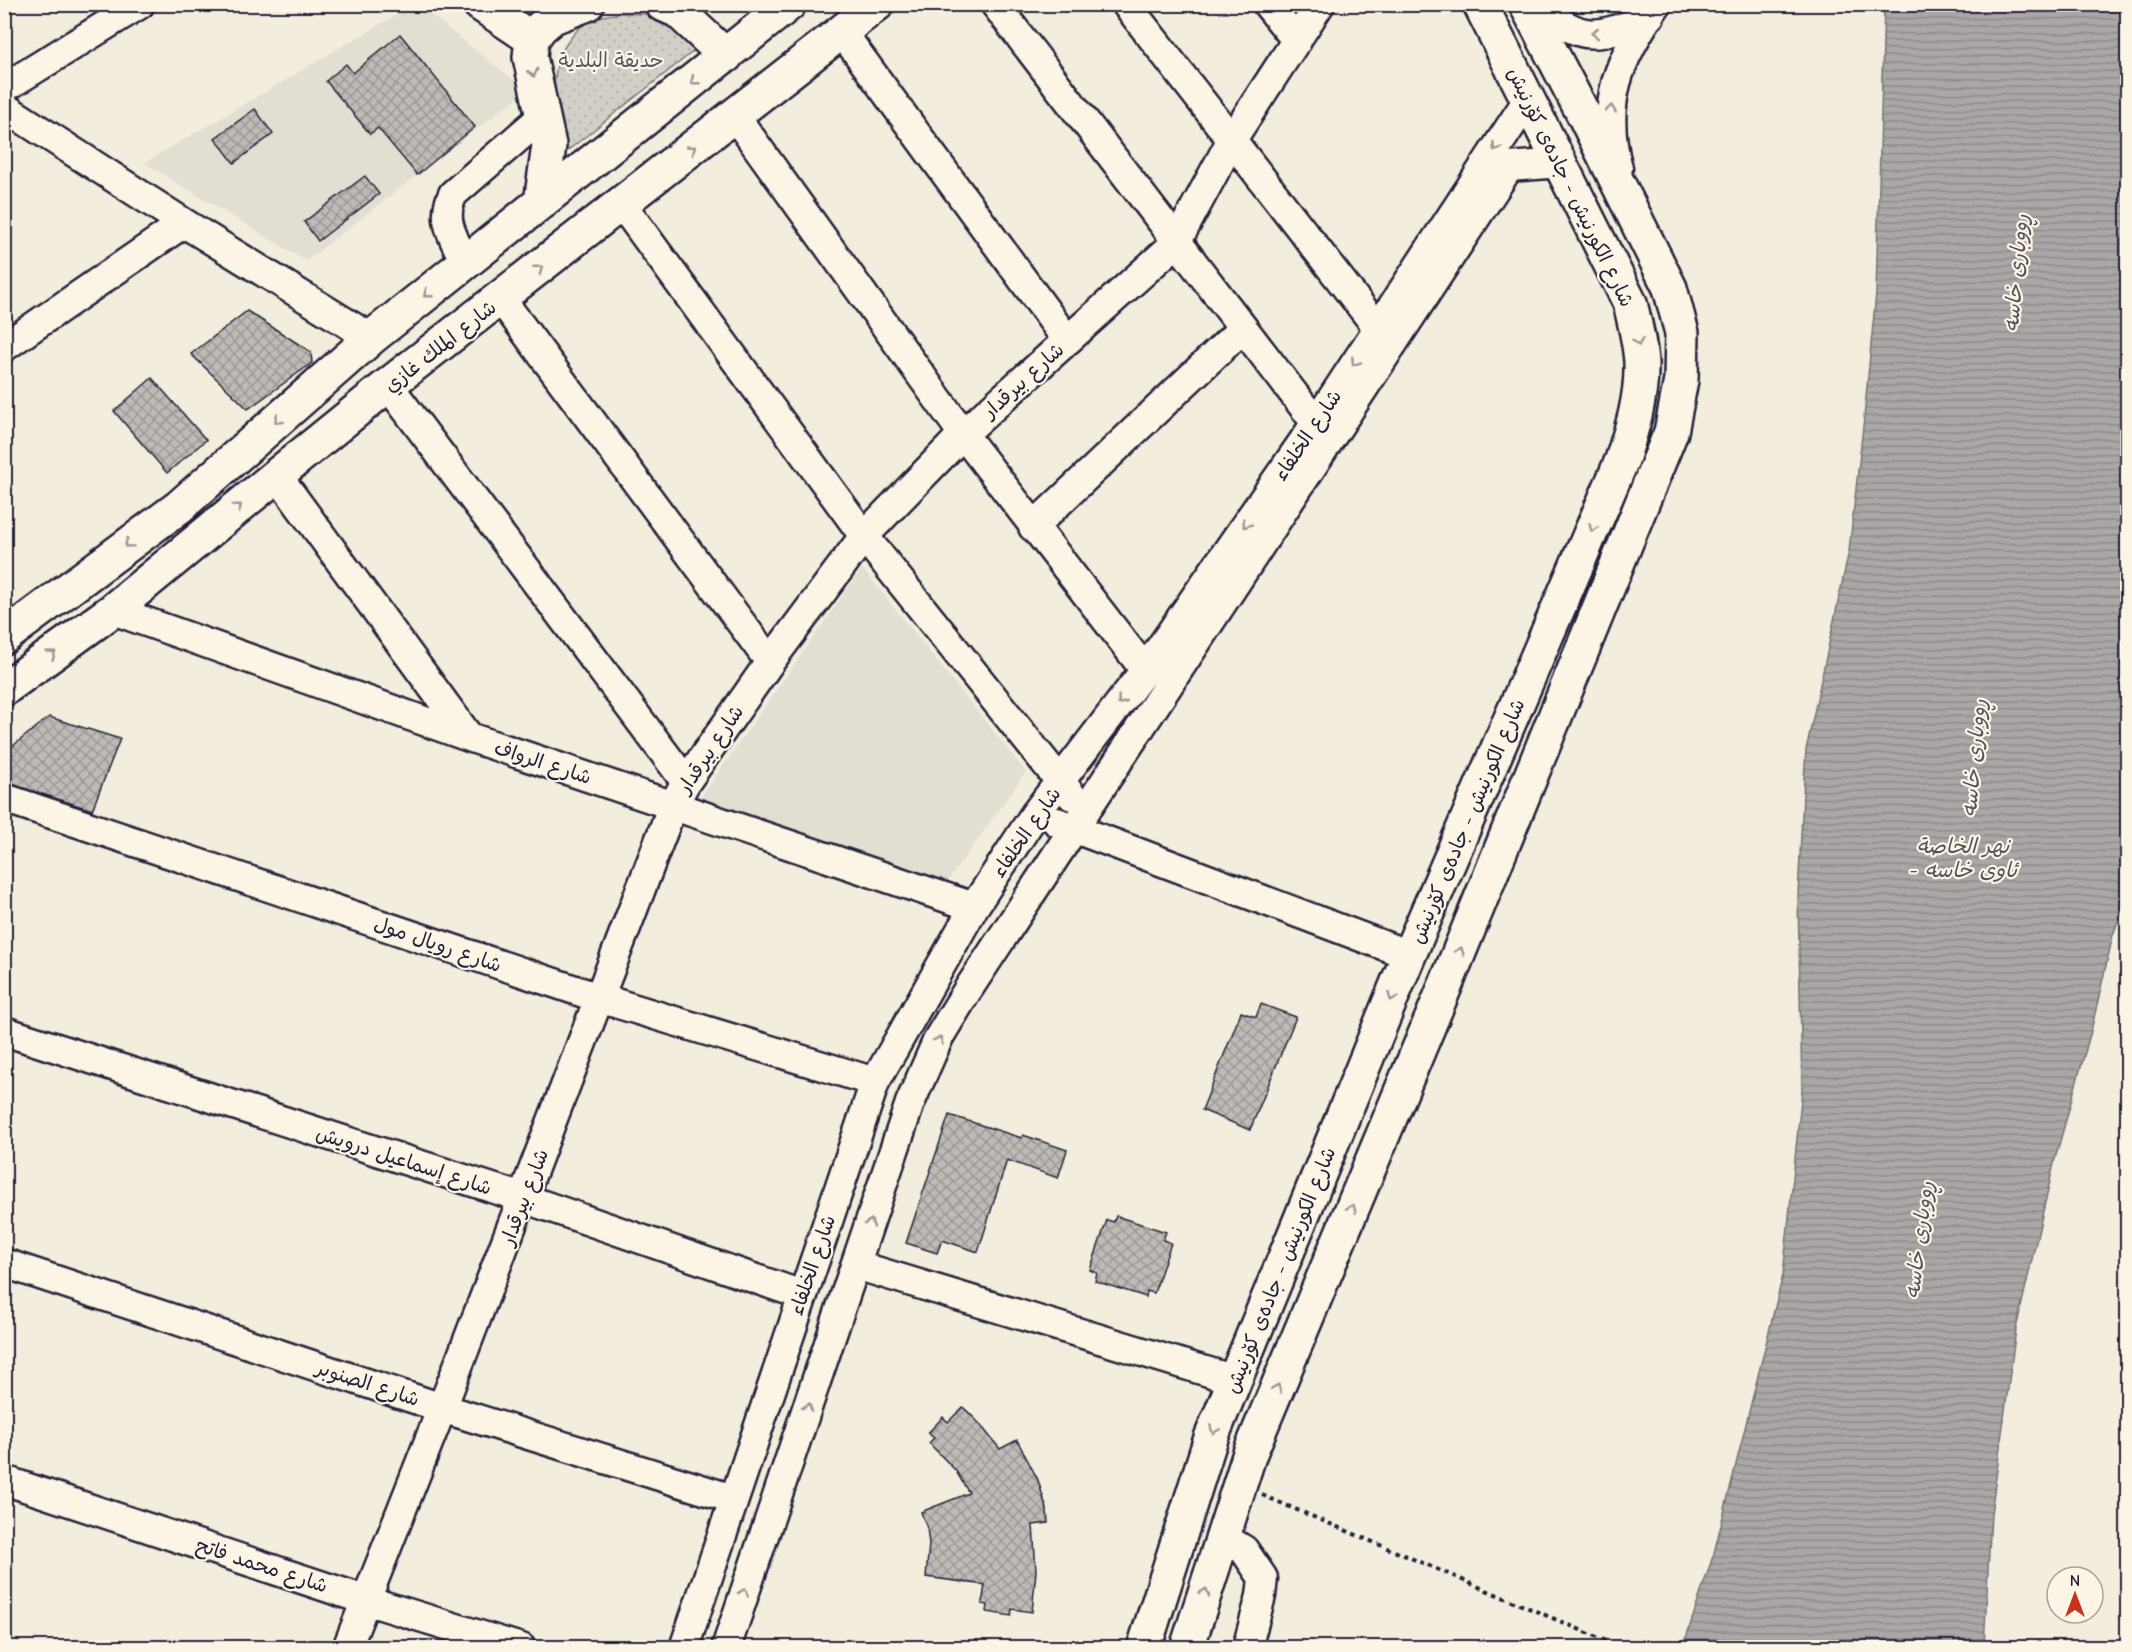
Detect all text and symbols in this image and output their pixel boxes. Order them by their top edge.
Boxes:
one-way arrow [1590,27,1599,39]
park label: حديقة البلدية [558,49,664,72]
street label: شارع الكورنيش - جادەی کۆرنیش [1501,64,1639,312]
one-way arrow [526,67,539,77]
one-way arrow [690,73,701,84]
one-way arrow [1604,105,1617,114]
one-way arrow [1492,141,1504,151]
one-way arrow [685,145,696,156]
water label: ڕووباری خاسە [1999,213,2039,333]
one-way arrow [532,265,543,276]
one-way arrow [423,286,434,297]
street label: شارع الملك غازي [380,296,503,400]
one-way arrow [1632,337,1644,346]
street label: شارع بيرقدار [977,338,1070,426]
one-way arrow [1351,356,1362,367]
street label: شارع الخلفاء [1269,385,1348,486]
one-way arrow [274,413,285,424]
one-way arrow [231,503,242,514]
one-way arrow [1242,518,1253,529]
one-way arrow [1588,522,1600,533]
one-way arrow [124,537,135,548]
one-way arrow [45,651,56,662]
one-way arrow [1118,694,1129,705]
street label: شارع الكورنيش - جادەی کۆرنیش [1405,695,1531,948]
water label: ڕووباری خاسە [1957,698,1997,818]
street label: شارع بيرقدار [671,701,750,800]
street label: شارع الرواف [491,736,594,791]
street label: شارع الخلفاء [987,783,1067,883]
water label: نهر الخاصة - ئاوی خاسە [1909,834,2020,882]
street label: شارع رويال مول [370,912,505,979]
one-way arrow [1453,946,1465,957]
one-way arrow [1387,990,1399,1001]
one-way arrow [931,1036,943,1047]
street label: شارع إسماعيل درويش [313,1121,494,1202]
street label: شارع الكورنيش - جادەی کۆرنیش [1220,1144,1342,1397]
street label: شارع بيرقدار [495,1146,555,1251]
water label: ڕووباری خاسە [1900,1180,1944,1301]
one-way arrow [1345,1204,1357,1215]
street label: شارع الخلفاء [785,1212,842,1319]
one-way arrow [863,1218,876,1229]
street label: شارع الصنوبر [311,1355,422,1413]
one-way arrow [1270,1384,1282,1395]
one-way arrow [800,1402,813,1413]
one-way arrow [1209,1424,1221,1435]
street label: شارع محمد فاتح [193,1533,330,1599]
north arrow [2045,1565,2105,1625]
text: N [2070,1572,2080,1590]
one-way arrow [737,1587,750,1598]
one-way arrow [1198,1587,1210,1598]

